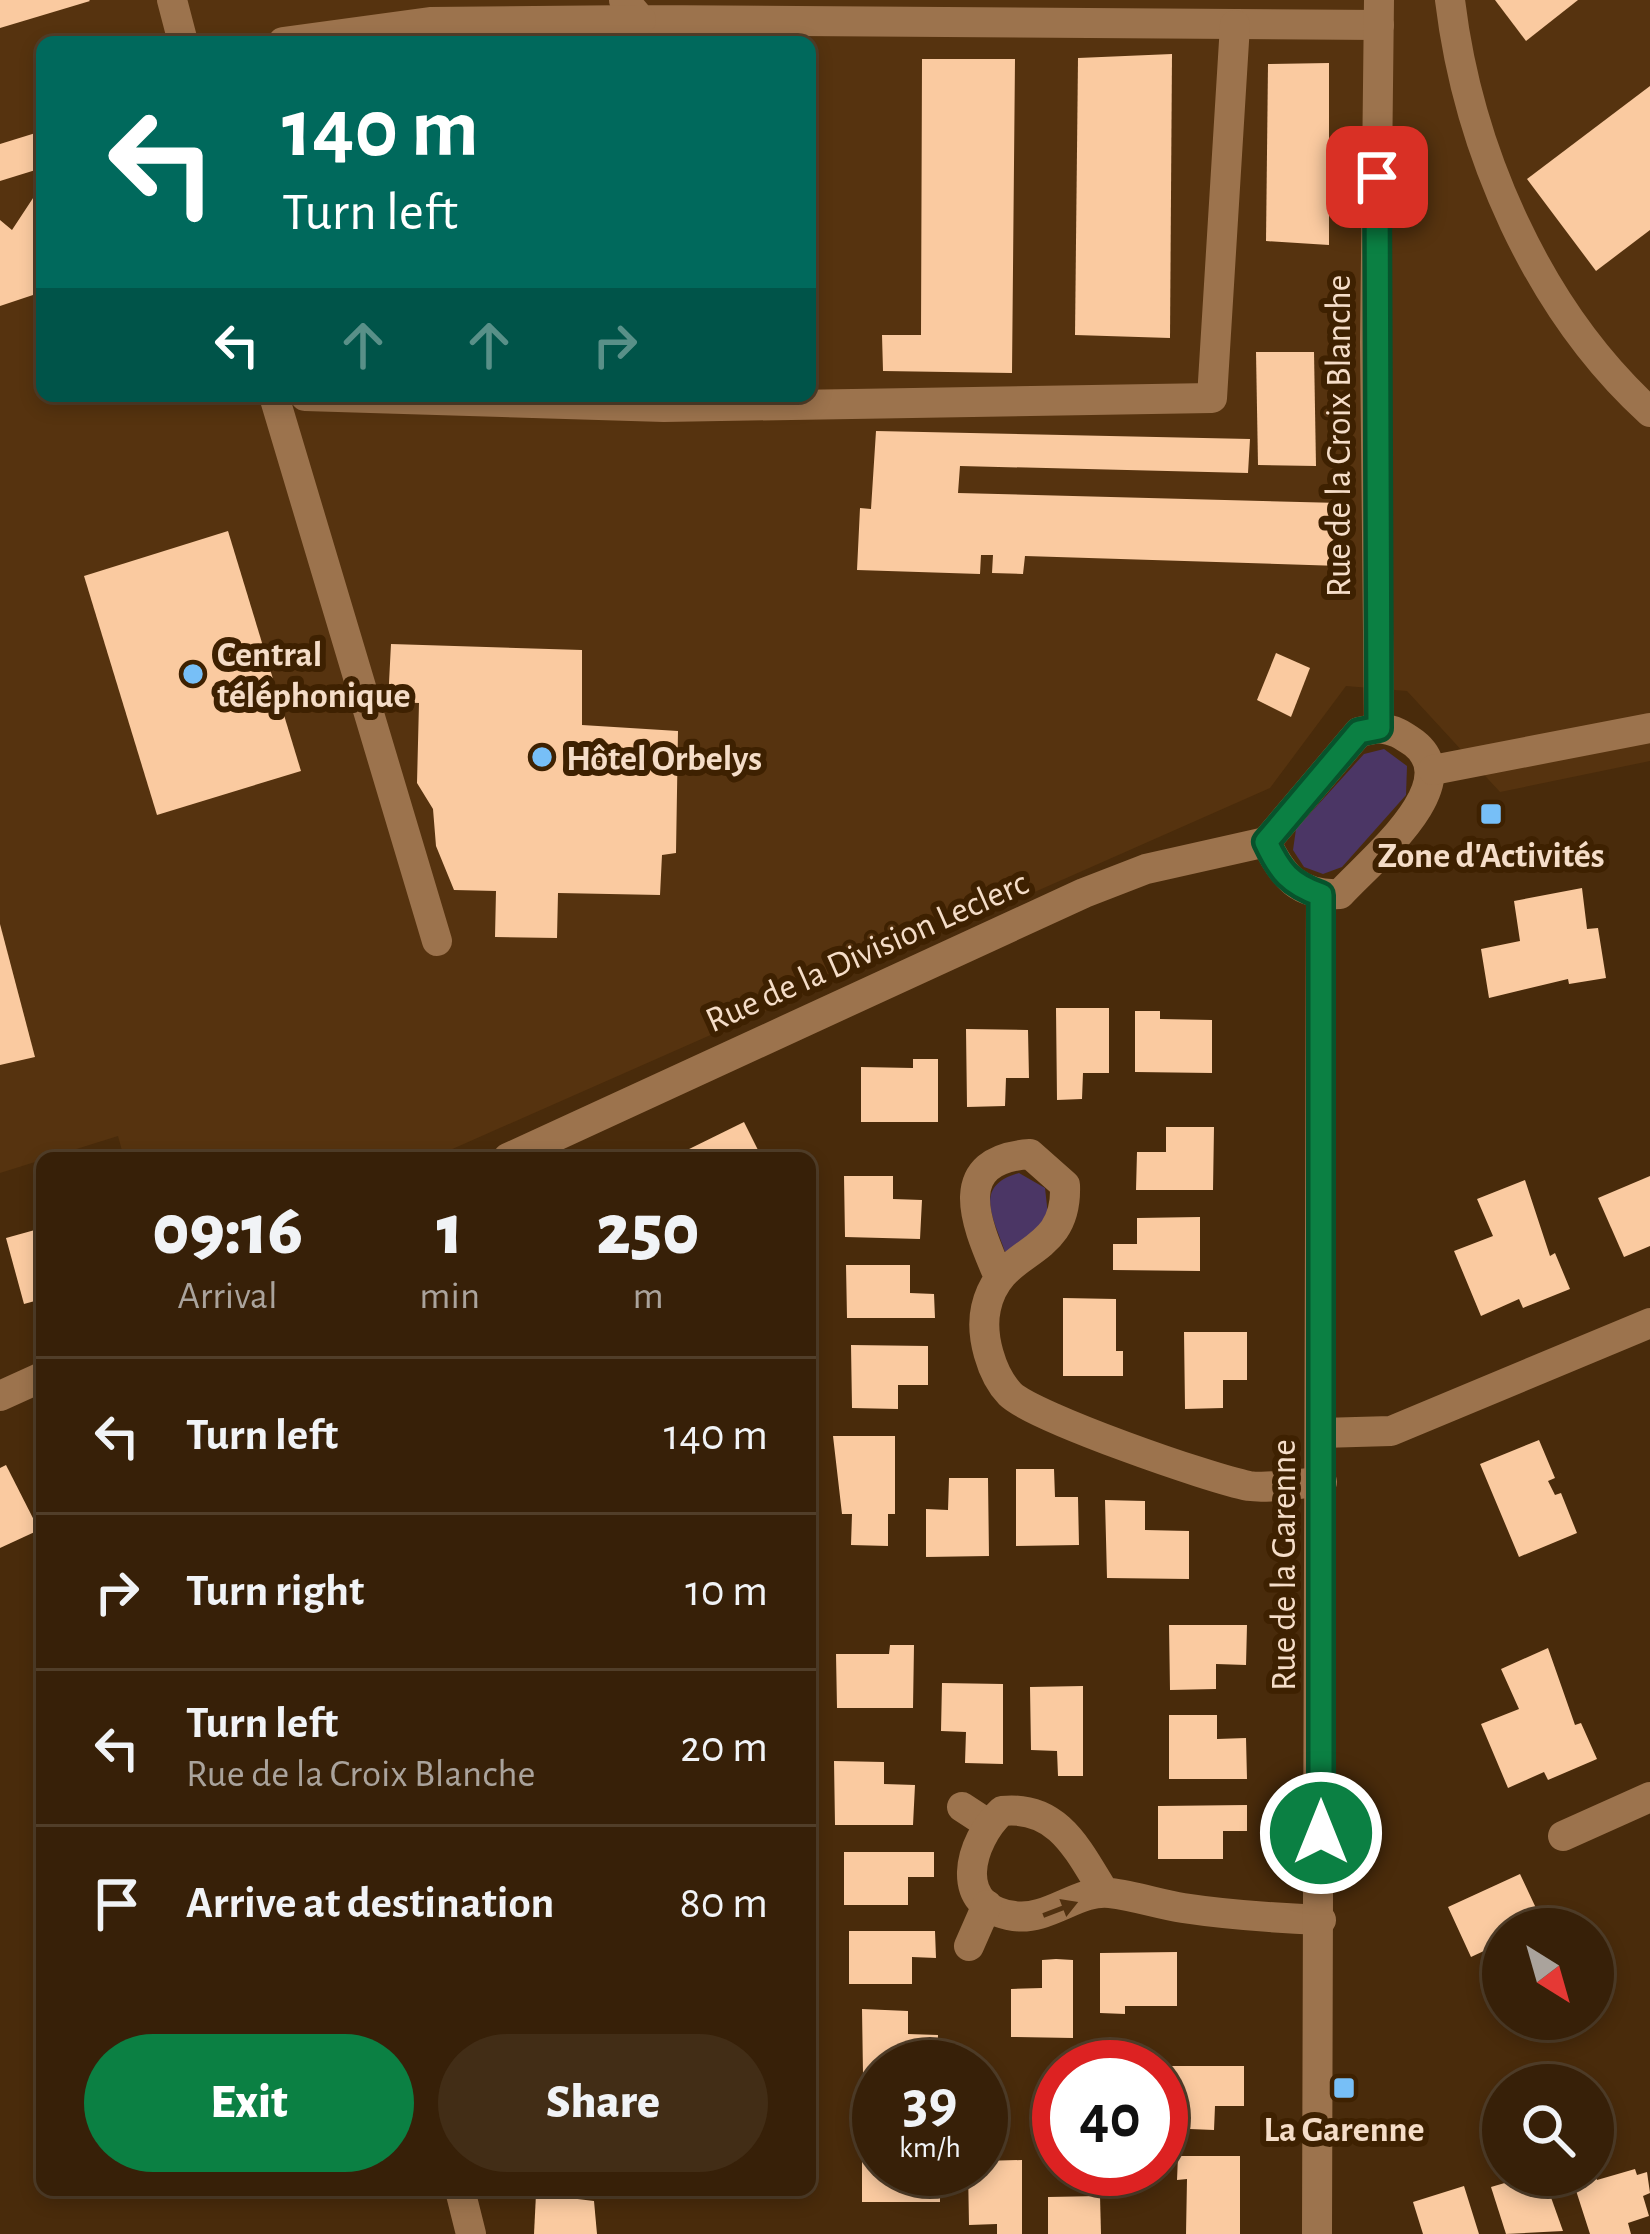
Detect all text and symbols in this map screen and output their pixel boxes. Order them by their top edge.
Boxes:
icon: left [84,84,240,240]
text: 140 m [282,88,479,172]
pin [1326,126,1428,228]
icon: arrive [1344,144,1410,210]
text: Turn left [282,186,458,240]
street label: Rue de la Croix Blanche [1321,275,1357,597]
icon: left [204,312,270,378]
icon: ahead [330,312,396,378]
icon: ahead [456,312,522,378]
icon: right [582,312,648,378]
place label: Central téléphonique [217,637,411,714]
marker: Central téléphonique [180,661,206,687]
place label: Hôtel Orbelys [566,741,762,777]
marker: Hôtel Orbelys [529,744,555,770]
marker: Zone d'Activités [1478,801,1504,827]
place label: Zone d'Activités [1377,838,1605,874]
street label: Rue de la Division Leclerc [700,864,1033,1039]
text: 09:16 [152,1195,303,1267]
text: 1 [436,1195,463,1267]
text: 250 [596,1195,700,1267]
text: Arrival [177,1277,278,1316]
text: min [419,1277,480,1316]
text: m [632,1277,664,1316]
icon: left [84,1403,150,1469]
text: Turn left [186,1413,338,1458]
text: 140 m [664,1413,768,1458]
street label: Rue de la Garenne [1266,1439,1302,1691]
icon: right [84,1559,150,1625]
text: Turn right [186,1569,364,1614]
text: 10 m [685,1569,768,1614]
text: Turn left [186,1701,338,1746]
icon: left [84,1715,150,1781]
text: 20 m [680,1725,768,1770]
text: Rue de la Croix Blanche [186,1755,535,1794]
position arrow [1258,1770,1384,1896]
icon: arrive [84,1871,150,1937]
text: Arrive at destination [186,1881,554,1926]
text: 80 m [679,1881,768,1926]
one-way arrow [1042,1899,1078,1918]
north arrow [1482,1908,1614,2040]
map controls [1482,1908,1614,2196]
button: Exit [84,2034,414,2172]
button: Share [438,2034,768,2172]
speed limit sign: 40 [1032,2040,1188,2196]
button: search [1482,2064,1614,2196]
text: 39 [903,2073,957,2133]
marker: La Garenne [1331,2075,1357,2101]
place label: La Garenne [1264,2112,1425,2148]
text: km/h [899,2133,961,2163]

